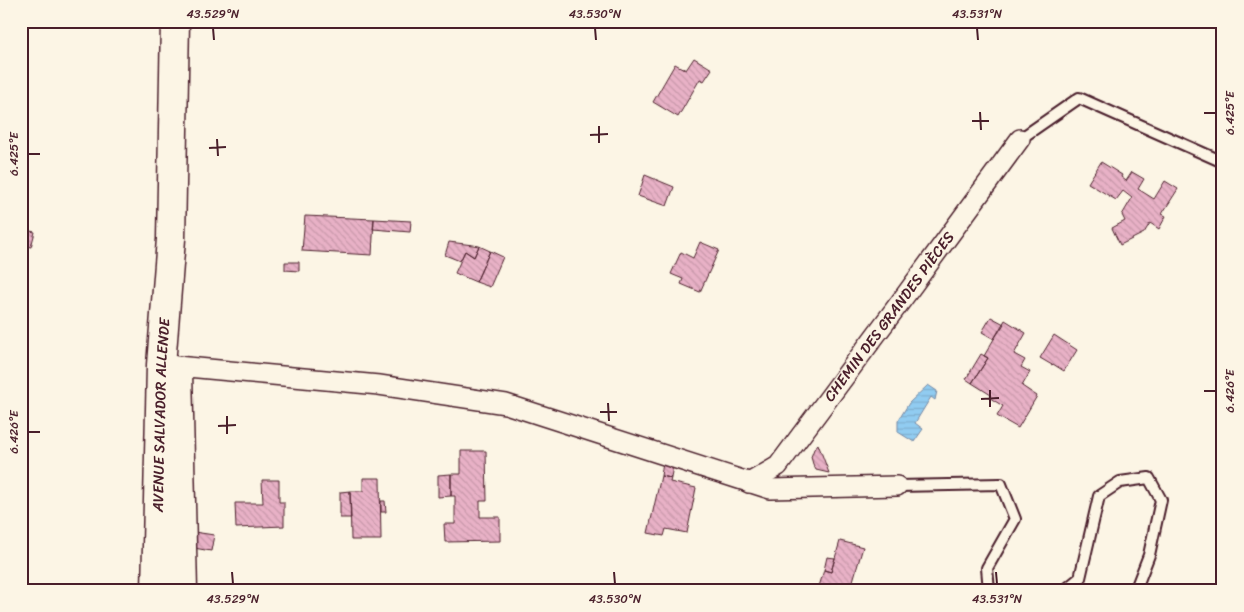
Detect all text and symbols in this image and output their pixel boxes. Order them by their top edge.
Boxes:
text: 43.529°N [187,3,240,25]
text: 43.530°N [569,3,622,25]
text: 43.531°N [952,3,1003,25]
text: 6.425°E [1219,90,1241,135]
text: 6.425°E [3,131,25,176]
street label: CHEMIN DES GRANDES PIÈCES [817,225,962,407]
street label: AVENUE SALVADOR ALLENDE [145,315,178,513]
text: 6.426°E [1219,368,1241,413]
text: 6.426°E [3,409,25,454]
text: 43.529°N [207,588,260,610]
text: 43.530°N [589,588,642,610]
text: 43.531°N [972,588,1023,610]

